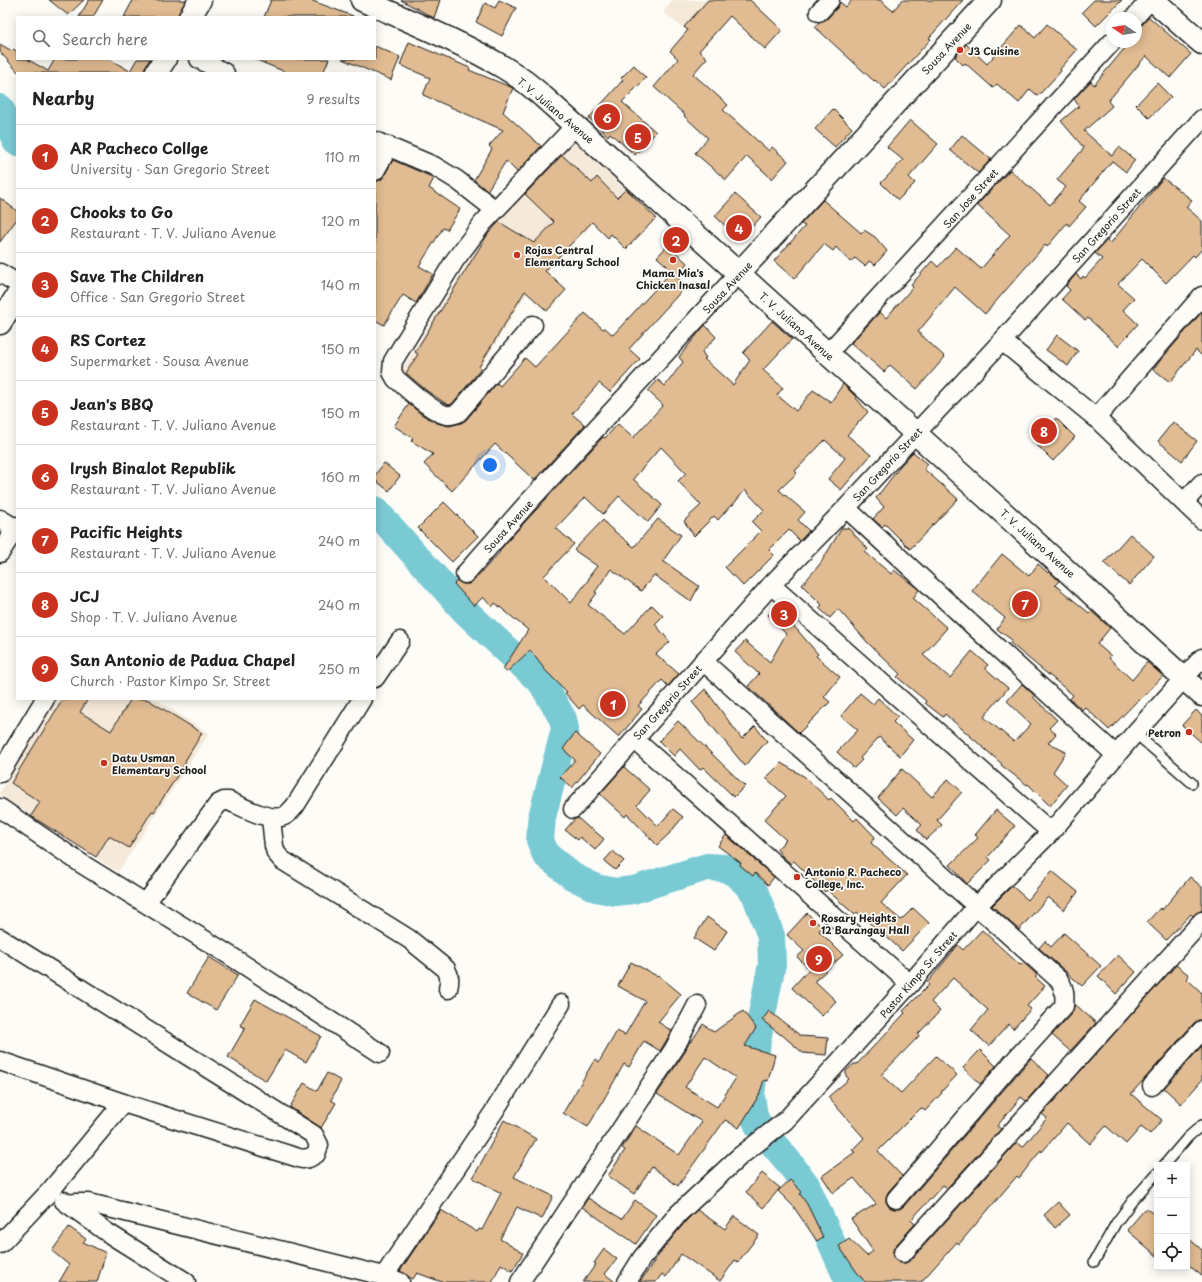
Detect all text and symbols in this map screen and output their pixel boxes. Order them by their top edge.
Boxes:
north arrow [1106,12,1142,48]
search box [16,16,376,60]
street label: Sousa Avenue [918,18,975,77]
icon: search [30,27,52,49]
text: Search here [62,27,148,50]
place label: J3 Cuisine [968,43,1020,58]
marker: J3 Cuisine [955,45,965,55]
street label: T. V. Juliano Avenue [514,73,598,147]
text: Nearby [32,85,94,111]
text: 9 results [306,89,360,108]
pin: 6 [594,102,620,132]
pin: 5 [625,122,651,152]
text: AR Pacheco Collge [70,136,208,159]
text: 1 [42,147,48,166]
text: 110 m [325,147,360,166]
text: University · San Gregorio Street [70,159,270,178]
street label: San Jose Street [939,165,1001,231]
street label: San Gregorio Street [1068,184,1144,266]
text: Chooks to Go [70,200,173,223]
text: 2 [40,211,50,230]
text: 120 m [321,211,360,230]
pin: 4 [726,213,752,243]
text: Restaurant · T. V. Juliano Avenue [70,223,276,242]
pin: 2 [663,225,689,255]
place label: Rojas Central Elementary School [525,242,619,269]
marker: Rojas Central Elementary School [512,250,522,260]
marker: Mama Mia's Chicken Inasal [668,255,678,265]
street label: Sousa Avenue [699,257,756,316]
text: Save The Children [70,264,204,287]
place label: Mama Mia's Chicken Inasal [636,265,710,292]
text: 3 [41,275,49,294]
text: 140 m [321,275,360,294]
text: Office · San Gregorio Street [70,287,245,306]
street label: T. V. Juliano Avenue [756,288,838,364]
text: RS Cortez [70,328,146,351]
text: 4 [41,339,49,358]
text: 150 m [321,339,360,358]
text: Supermarket · Sousa Avenue [70,351,249,370]
text: Jean's BBQ [70,392,153,415]
text: 5 [41,403,49,422]
text: 150 m [321,403,360,422]
text: Restaurant · T. V. Juliano Avenue [70,415,276,434]
pin: 8 [1031,416,1057,446]
street label: San Gregorio Street [849,424,925,504]
your location [480,455,500,475]
text: Irysh Binalot Republik [70,456,236,479]
text: 6 [40,467,50,486]
text: 160 m [321,467,360,486]
text: Restaurant · T. V. Juliano Avenue [70,479,276,498]
street label: Sousa Avenue [480,496,536,556]
street label: T. V. Juliano Avenue [997,505,1079,581]
text: Pacific Heights [70,520,182,543]
text: 7 [41,531,49,550]
text: 240 m [318,531,360,550]
text: Restaurant · T. V. Juliano Avenue [70,543,276,562]
text: JCJ [70,584,99,607]
pin: 7 [1012,589,1038,619]
text: 8 [41,595,49,614]
text: 240 m [318,595,360,614]
pin: 3 [771,599,797,629]
text: Shop · T. V. Juliano Avenue [70,607,238,626]
text: San Antonio de Padua Chapel [70,648,295,671]
text: 9 [41,659,49,678]
text: 250 m [318,659,360,678]
street label: San Gregorio Street [629,661,705,743]
text: Church · Pastor Kimpo Sr. Street [70,671,270,690]
pin: 1 [600,689,626,719]
place label: Petron [1148,725,1181,740]
marker: Petron [1184,727,1194,737]
place label: Datu Usman Elementary School [112,750,206,777]
marker: Datu Usman Elementary School [99,758,109,768]
place label: Antonio R. Pacheco College, Inc. [805,864,901,891]
marker: Antonio R. Pacheco College, Inc. [792,872,802,882]
place label: Rosary Heights 12 Barangay Hall [821,910,909,938]
marker: Rosary Heights 12 Barangay Hall [808,918,818,928]
street label: Pastor Kimpo Sr. Street [876,927,960,1021]
pin: 9 [806,944,832,974]
map controls [1154,1162,1190,1270]
button: + [1154,1162,1190,1198]
button: − [1154,1198,1190,1234]
button: locate [1154,1234,1190,1270]

